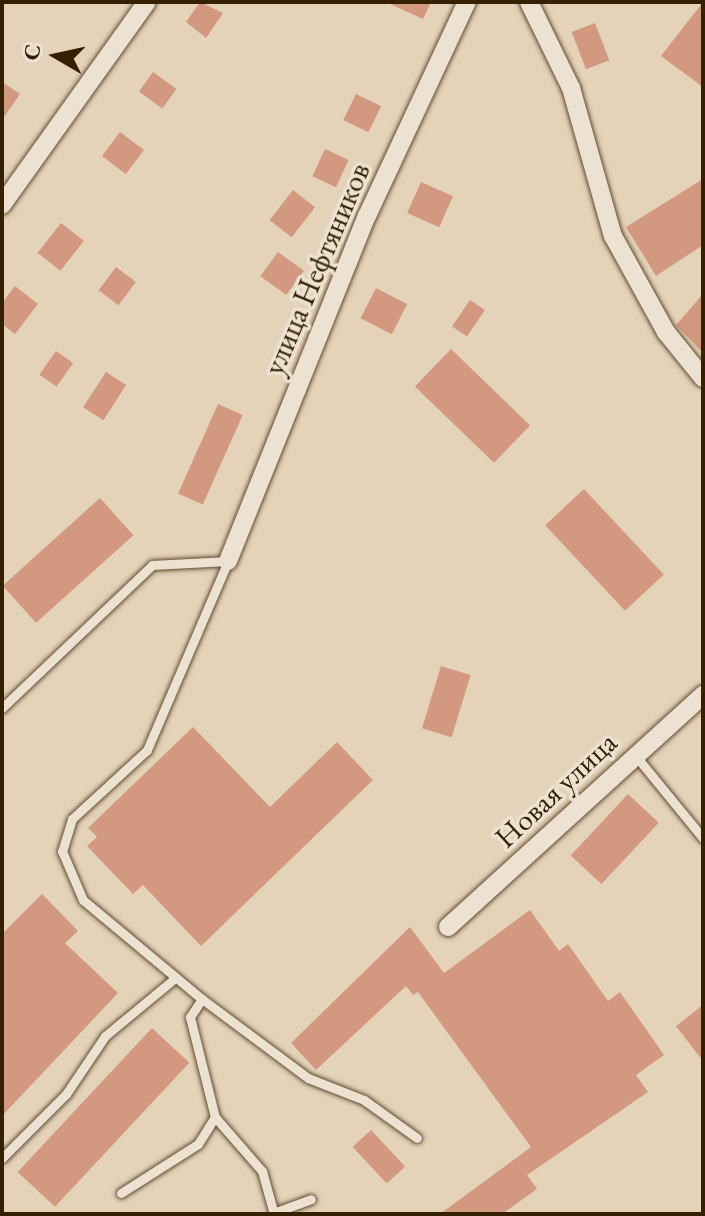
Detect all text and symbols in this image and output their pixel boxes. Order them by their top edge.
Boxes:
north arrow [16,16,96,96]
text: С [16,42,47,62]
street label: улица Нефтяников [256,157,378,381]
street label: Новая улица [488,725,624,855]

